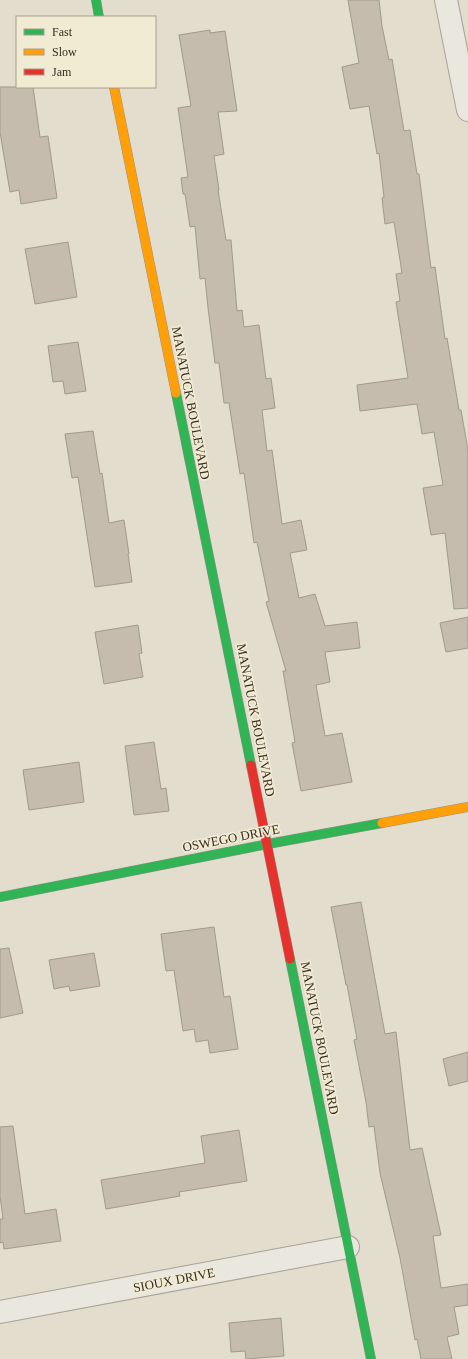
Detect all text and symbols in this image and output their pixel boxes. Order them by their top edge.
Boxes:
legend [16,16,156,88]
text: Fast [52,25,73,39]
text: Slow [52,45,77,59]
text: Jam [52,65,72,79]
street label: MANATUCK BOULEVARD [169,325,213,481]
street label: MANATUCK BOULEVARD [234,642,278,798]
street label: OSWEGO DRIVE [181,821,281,855]
street label: MANATUCK BOULEVARD [298,960,342,1116]
street label: SIOUX DRIVE [132,1265,216,1295]

